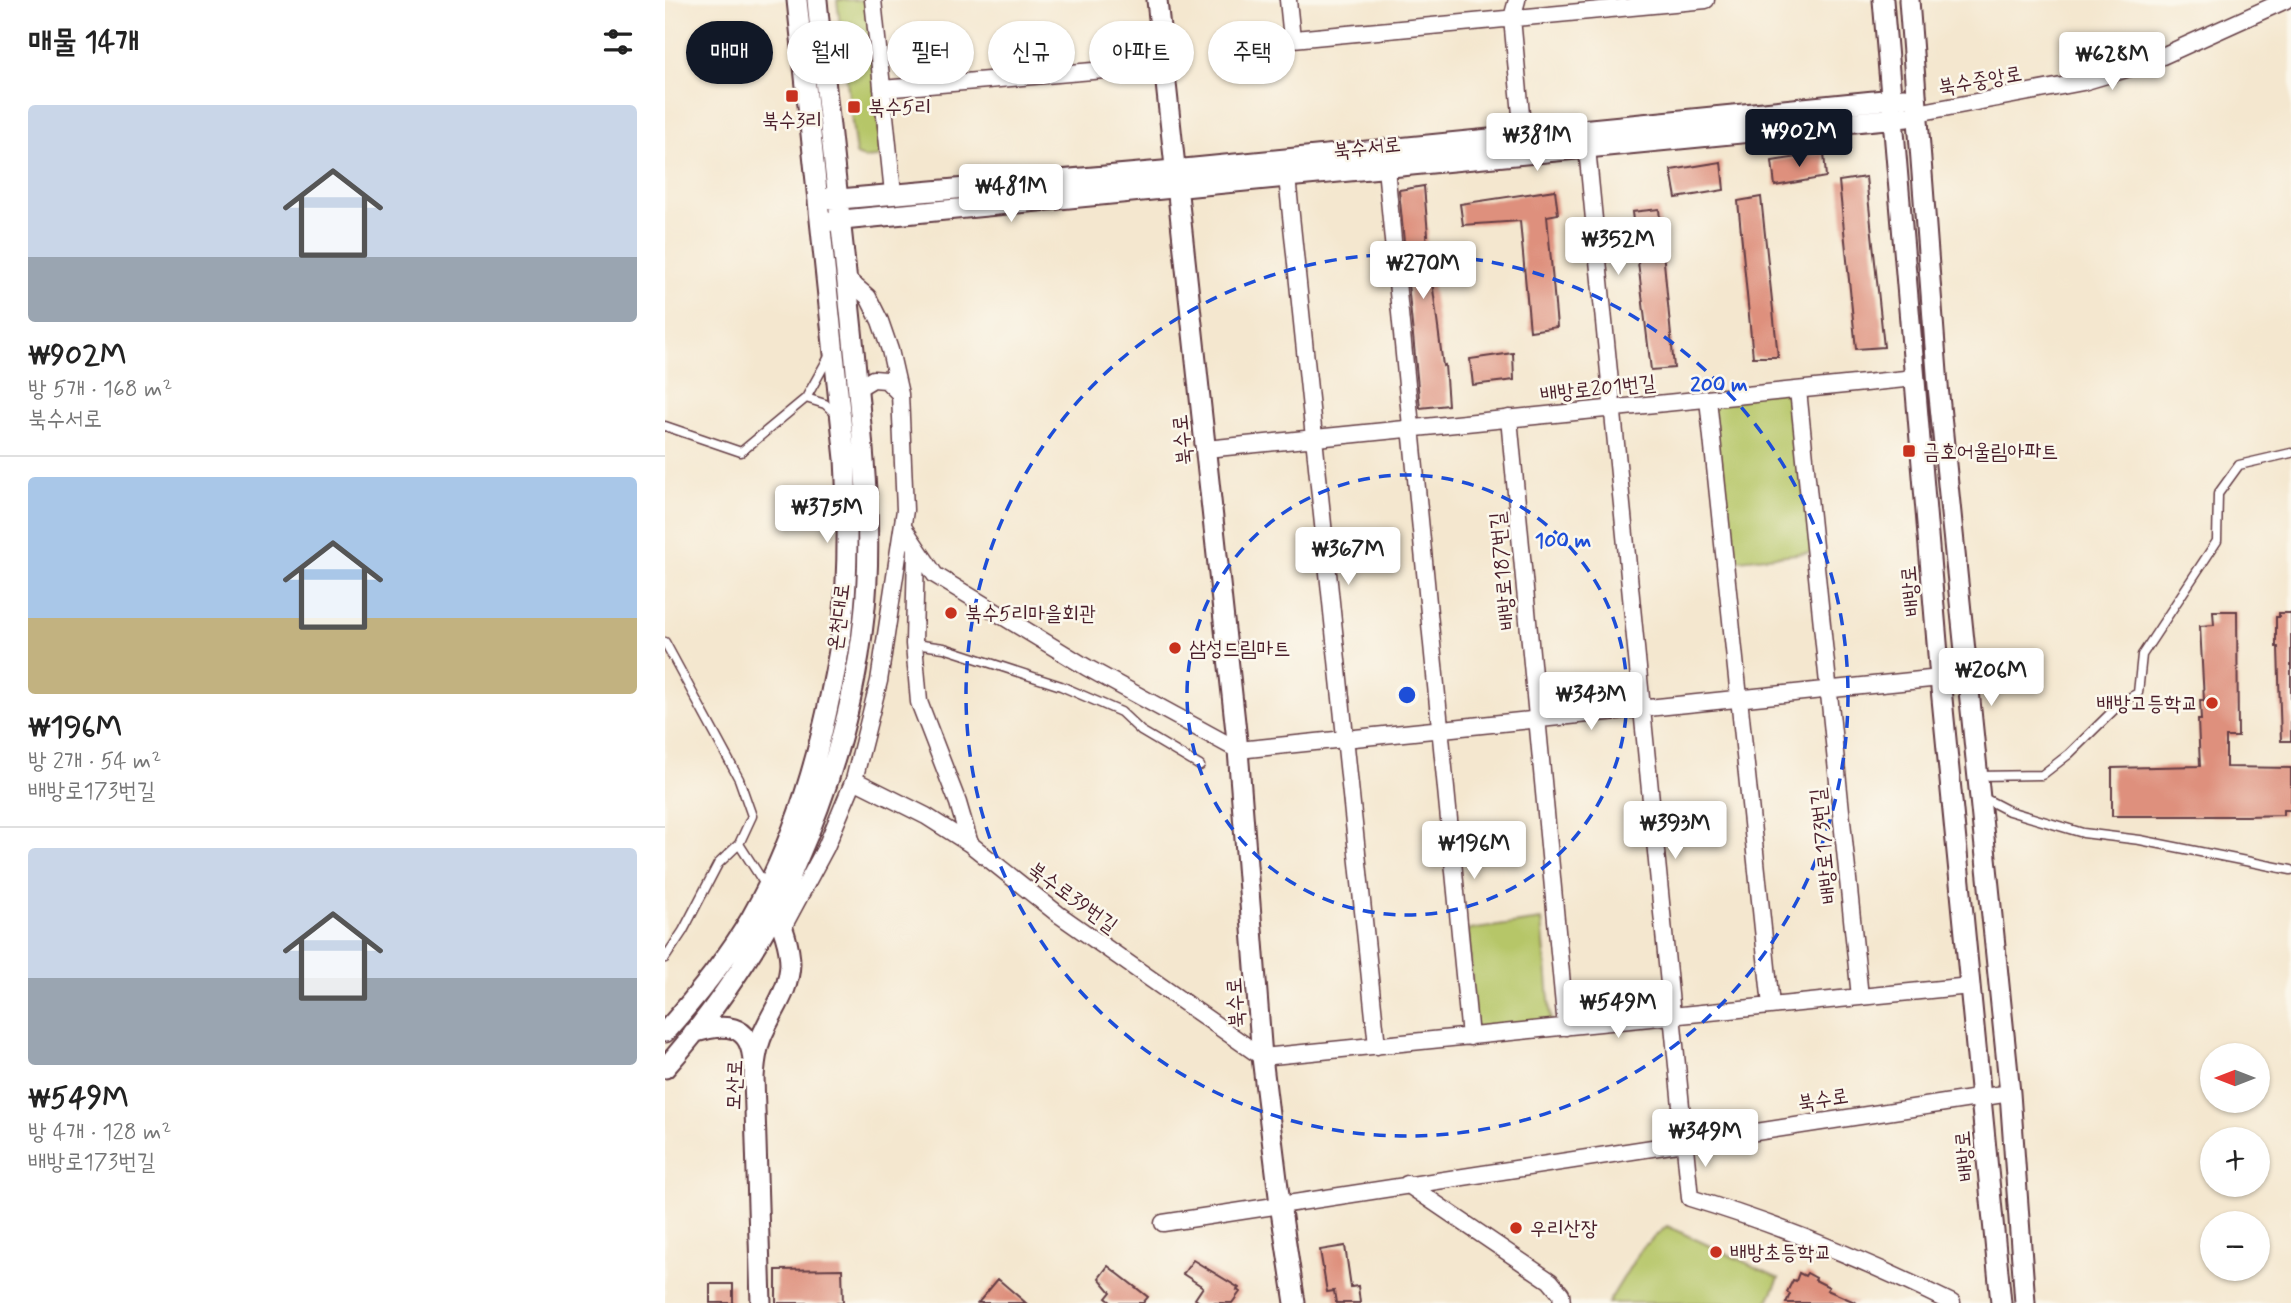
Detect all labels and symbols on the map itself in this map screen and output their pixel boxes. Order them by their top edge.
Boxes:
pin: ₩628M [2063,32,2161,92]
street label: 북수중앙로 [1936,60,2024,102]
marker: 북수3리 [784,88,800,104]
place label: 북수5리 [868,94,931,122]
marker: 북수5리 [846,99,862,115]
place label: 북수3리 [762,107,822,135]
pin: ₩902M [1750,110,1848,169]
pin: ₩381M [1488,114,1586,173]
street label: 북수서로 [1332,131,1402,165]
pin: ₩481M [962,164,1060,224]
pin: ₩352M [1569,218,1667,277]
pin: ₩270M [1374,242,1472,301]
street label: 배방로201번길 [1539,369,1657,409]
text: 200 m [1690,371,1748,399]
street label: 북수로 [1166,413,1200,467]
place label: 금호어울림아파트 [1923,438,2058,466]
marker: 금호어울림아파트 [1901,443,1917,459]
pin: ₩375M [778,486,876,545]
street label: 배방로187번길 [1484,511,1522,631]
text: 100 m [1535,527,1591,555]
pin: ₩367M [1299,528,1397,587]
street label: 배방로 [1895,564,1927,617]
street label: 온천대로 [821,582,857,652]
place label: 북수5리마을회관 [965,600,1096,628]
marker: 북수5리마을회관 [943,605,959,621]
place label: 삼성드림마트 [1189,635,1290,663]
marker: 삼성드림마트 [1167,640,1183,656]
pin: ₩206M [1942,648,2040,708]
pin: ₩343M [1542,672,1640,732]
centre of rings [1395,683,1419,707]
place label: 배방고등학교 [2097,690,2198,718]
marker: 배방고등학교 [2204,695,2220,711]
street label: 배방로173번길 [1804,787,1844,905]
pin: ₩393M [1626,802,1724,861]
pin: ₩196M [1425,822,1523,881]
street label: 북수로39번길 [1022,856,1123,940]
street label: 북수로 [1220,977,1252,1029]
pin: ₩549M [1569,981,1667,1040]
north arrow [2200,1043,2270,1113]
street label: 모산로 [720,1059,750,1111]
street label: 북수로 [1796,1082,1850,1118]
pin: ₩349M [1656,1110,1754,1169]
street label: 배방로 [1949,1129,1981,1182]
place label: 우리산장 [1530,1215,1598,1243]
marker: 우리산장 [1508,1220,1524,1236]
place label: 배방초등학교 [1730,1239,1831,1267]
marker: 배방초등학교 [1708,1244,1724,1260]

